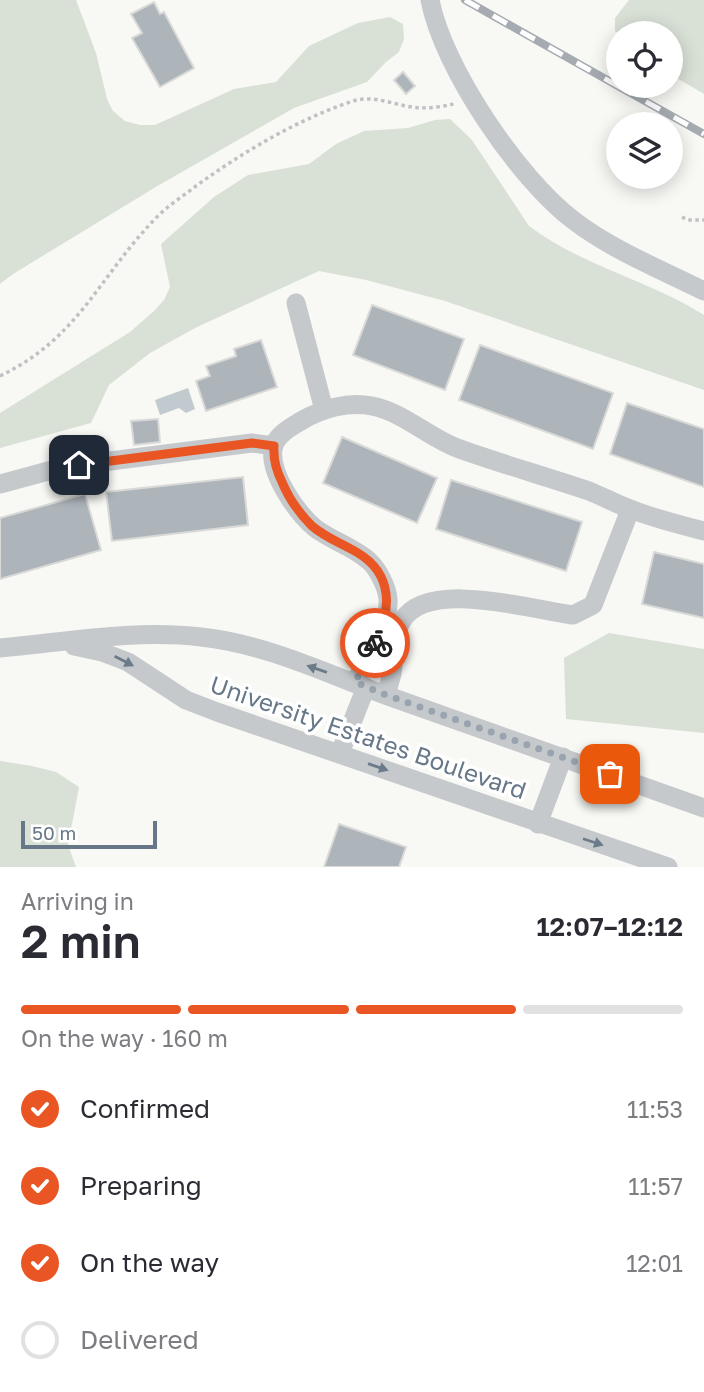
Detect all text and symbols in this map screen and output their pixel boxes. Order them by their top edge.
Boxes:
map controls [606,21,683,189]
button: locate [606,21,683,98]
button: layers [606,112,683,189]
pin [49,435,109,495]
icon: home [60,446,98,484]
courier [340,608,410,678]
icon: bike [356,624,394,662]
one-way arrow [115,655,135,667]
one-way arrow [307,663,328,673]
street label: University Estates Boulevard [207,669,530,804]
pin [580,744,640,804]
icon: bag [591,755,629,793]
one-way arrow [368,762,389,773]
scale bar [21,818,158,850]
text: 50 m [32,821,76,844]
one-way arrow [583,837,604,848]
text: Arriving in [21,887,134,915]
text: 12:07–12:12 [536,911,683,942]
text: 2 min [21,913,141,968]
text: On the way · 160 m [21,1024,228,1052]
icon: check [21,1090,59,1128]
text: Confirmed [80,1093,210,1124]
text: 11:53 [627,1095,683,1123]
icon: check [21,1167,59,1205]
text: Preparing [80,1170,202,1201]
text: 11:57 [628,1172,683,1200]
icon: check [21,1244,59,1282]
text: On the way [80,1247,219,1278]
text: 12:01 [626,1249,683,1277]
text: Delivered [80,1324,199,1355]

